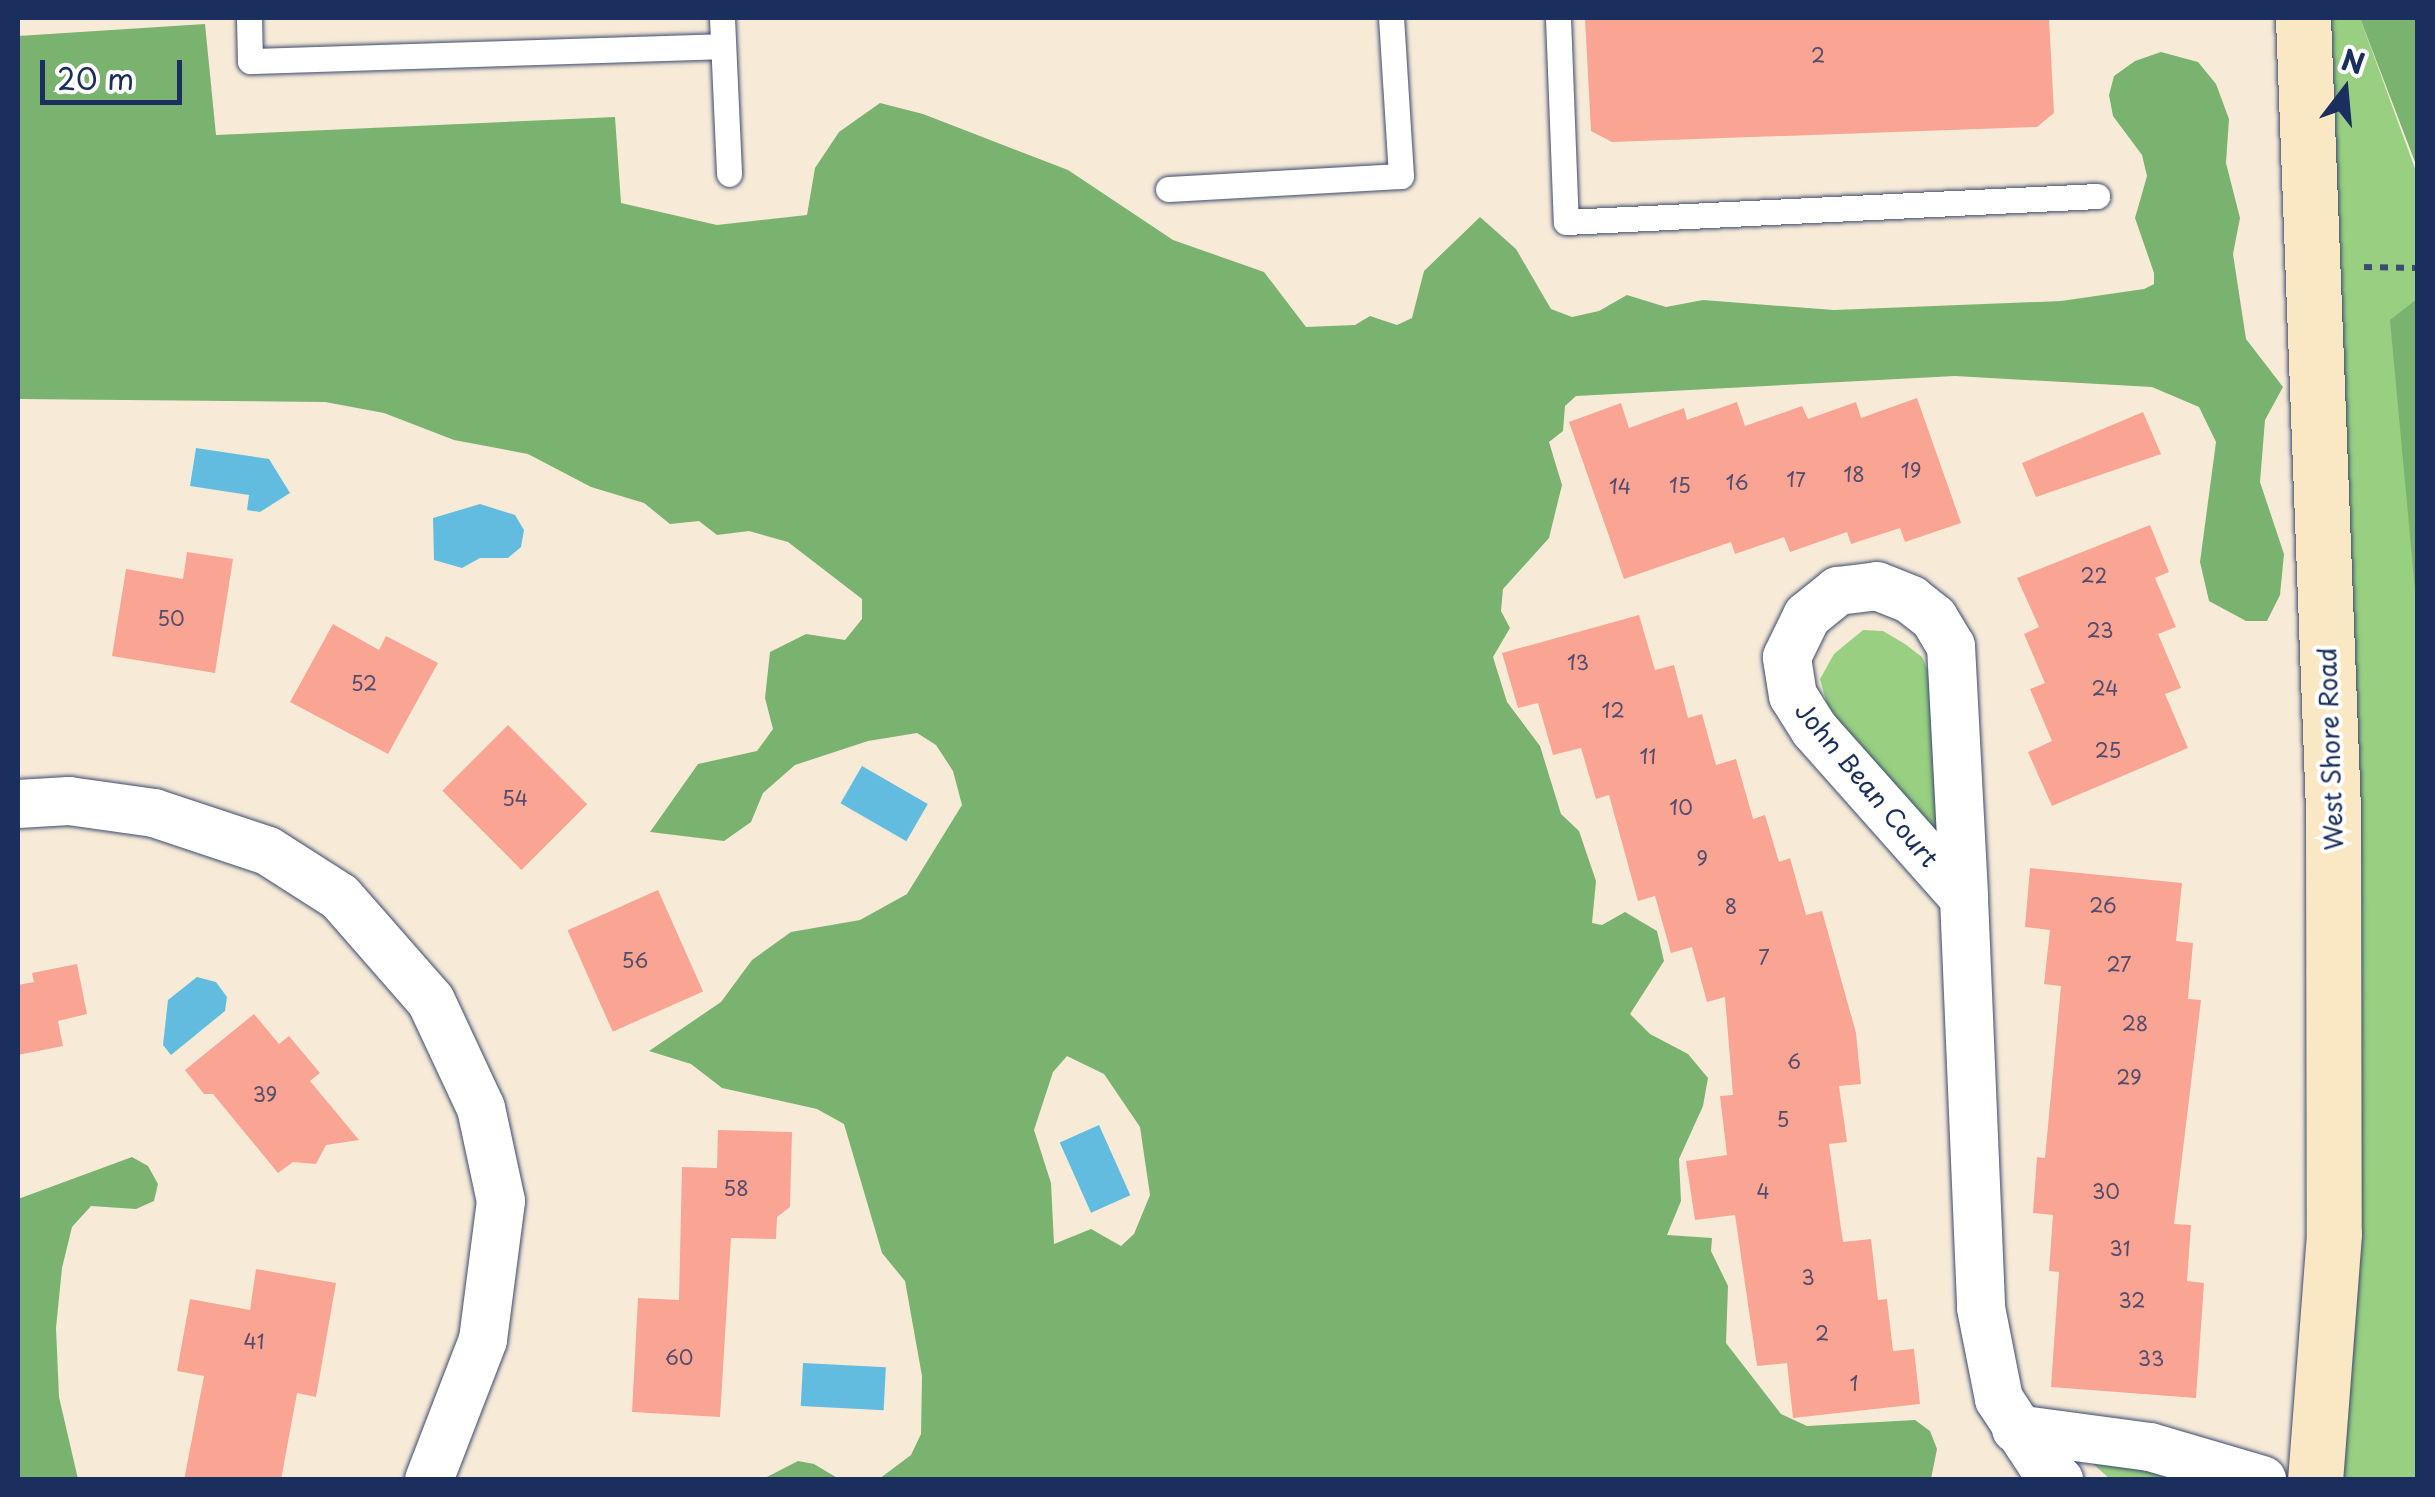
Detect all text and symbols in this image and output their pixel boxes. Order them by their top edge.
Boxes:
text: N [2337,37,2370,84]
scale bar [45,40,188,102]
north arrow [2295,40,2395,140]
house number: 2 [1811,43,1825,67]
text: 20 m [57,55,134,100]
house number: 19 [1901,458,1921,482]
house number: 18 [1843,462,1865,486]
house number: 17 [1786,467,1806,491]
house number: 16 [1726,470,1748,494]
house number: 15 [1669,473,1691,497]
house number: 14 [1609,474,1631,498]
house number: 22 [2081,563,2107,587]
house number: 50 [157,606,185,630]
house number: 23 [2086,618,2114,642]
street label: West Shore Road [2311,646,2349,852]
house number: 13 [1567,650,1589,674]
house number: 52 [351,671,377,695]
house number: 24 [2092,676,2118,700]
street label: John Bean Court [1789,696,1945,872]
house number: 12 [1601,698,1625,722]
house number: 25 [2095,738,2121,762]
house number: 11 [1640,744,1656,768]
house number: 54 [502,786,528,810]
house number: 10 [1669,795,1693,819]
house number: 9 [1696,846,1708,870]
house number: 26 [2089,893,2117,917]
house number: 8 [1725,894,1737,918]
house number: 7 [1758,945,1770,969]
house number: 56 [622,948,648,972]
house number: 27 [2107,952,2131,976]
house number: 28 [2122,1011,2148,1035]
house number: 6 [1787,1049,1801,1073]
house number: 29 [2116,1065,2142,1089]
house number: 39 [253,1082,277,1106]
house number: 5 [1777,1107,1789,1131]
house number: 58 [723,1176,749,1200]
house number: 4 [1756,1179,1770,1203]
house number: 30 [2092,1179,2120,1203]
house number: 31 [2110,1236,2130,1260]
house number: 3 [1801,1265,1815,1289]
house number: 32 [2119,1288,2145,1312]
house number: 2 [1815,1321,1829,1345]
house number: 41 [244,1329,264,1353]
house number: 60 [665,1345,693,1369]
house number: 33 [2138,1346,2164,1370]
house number: 1 [1850,1371,1858,1395]

